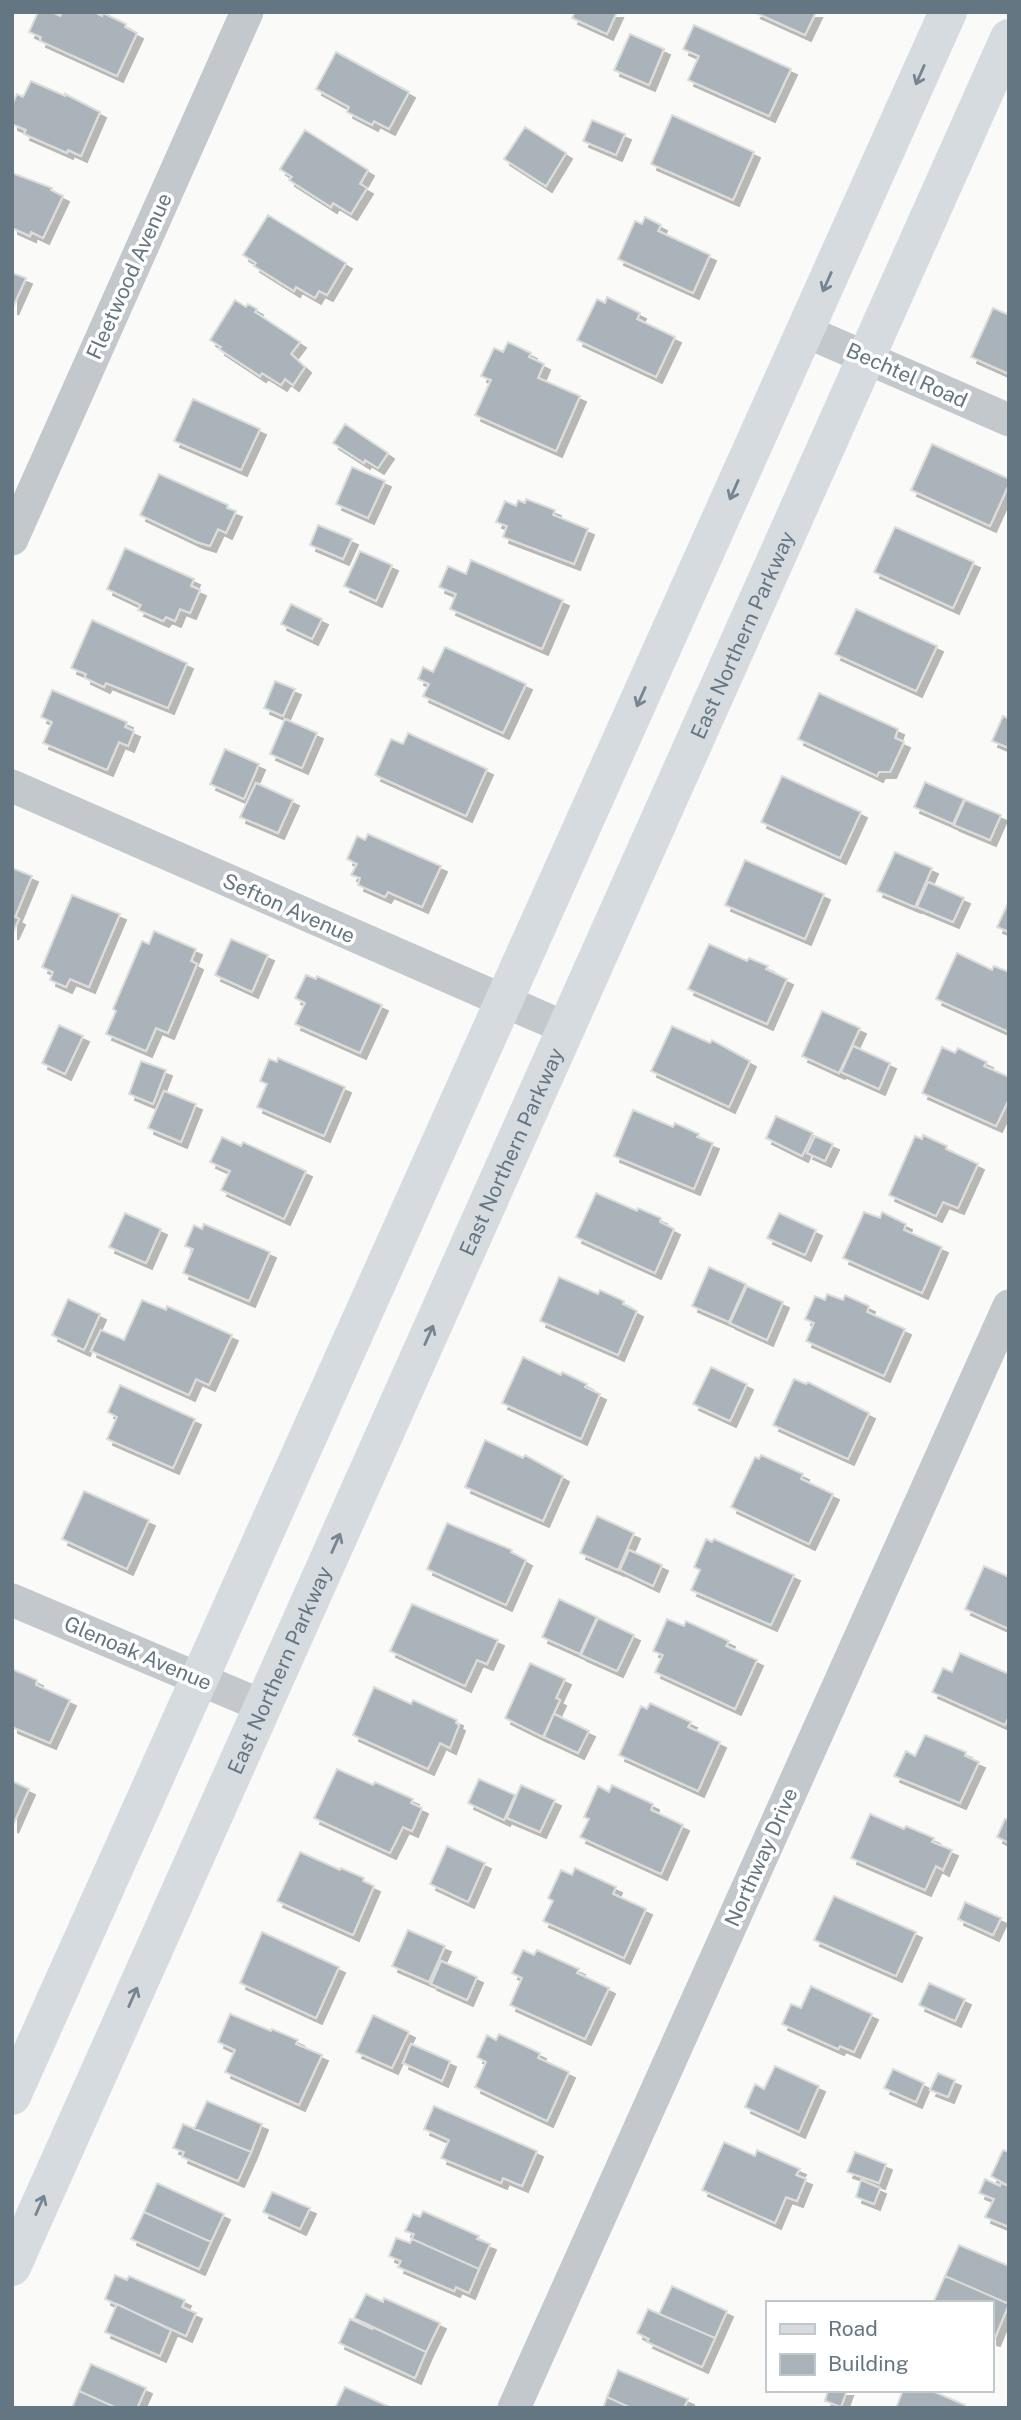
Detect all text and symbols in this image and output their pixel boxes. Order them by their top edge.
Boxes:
one-way arrow [913,63,926,85]
street label: Fleetwood Avenue [81,189,177,363]
one-way arrow [820,271,833,292]
street label: Bechtel Road [843,337,971,413]
one-way arrow [727,478,740,500]
street label: East Northern Parkway [685,527,799,743]
one-way arrow [634,686,647,707]
street label: Sefton Avenue [219,868,359,948]
street label: East Northern Parkway [454,1044,568,1259]
one-way arrow [423,1325,436,1347]
one-way arrow [330,1533,343,1554]
street label: East Northern Parkway [222,1562,336,1778]
street label: Glenoak Avenue [61,1611,215,1695]
street label: Northway Drive [719,1784,803,1930]
one-way arrow [127,1987,140,2008]
one-way arrow [34,2194,47,2216]
legend [766,2301,993,2392]
text: Road [828,2316,878,2341]
text: Building [828,2351,909,2376]

